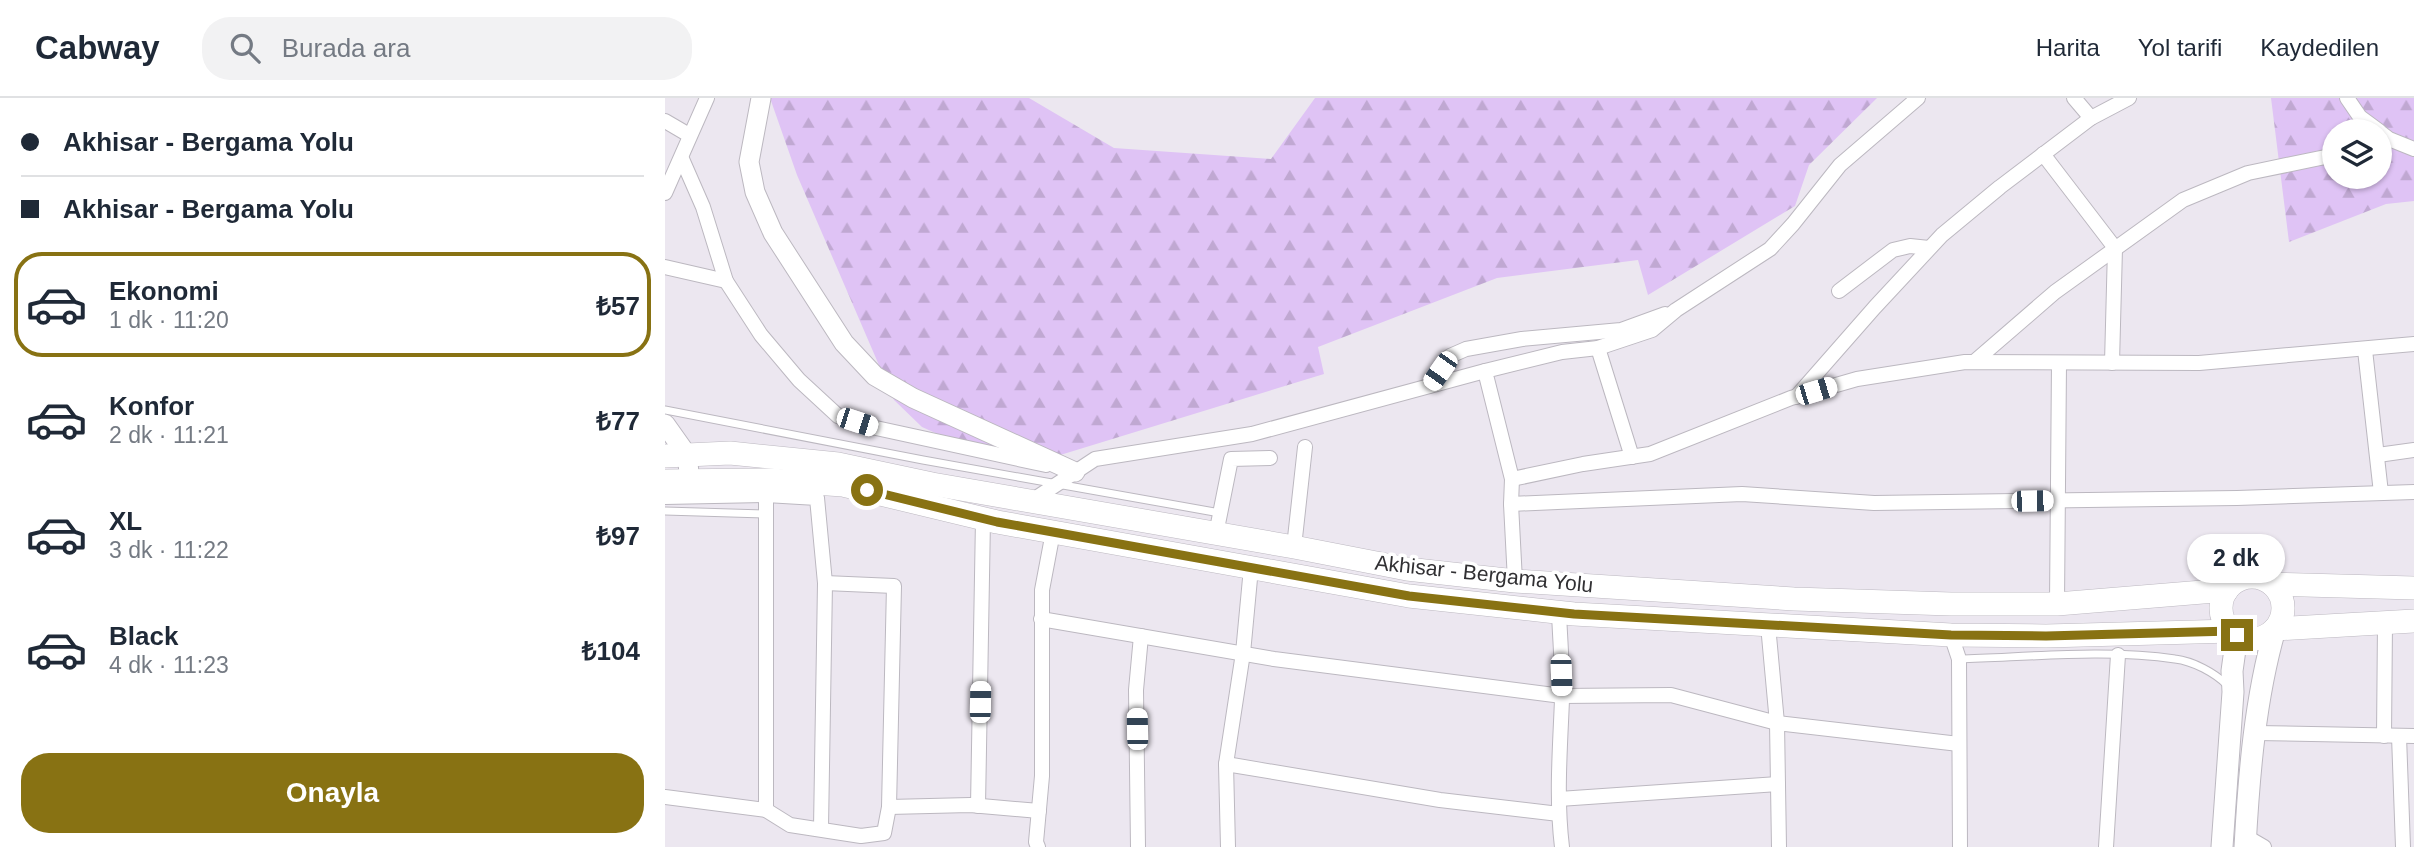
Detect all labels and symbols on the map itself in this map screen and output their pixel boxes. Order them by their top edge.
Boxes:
car [1420,348,1461,394]
car [1793,375,1840,407]
car [834,406,881,438]
route start [851,474,883,506]
car [2011,490,2054,512]
callout: 2 dk [2188,533,2286,582]
street label: Akhisar - Bergama Yolu [1374,551,1594,596]
route end [2221,619,2253,651]
car [1550,654,1573,696]
car [970,681,991,723]
car [1127,708,1148,750]

